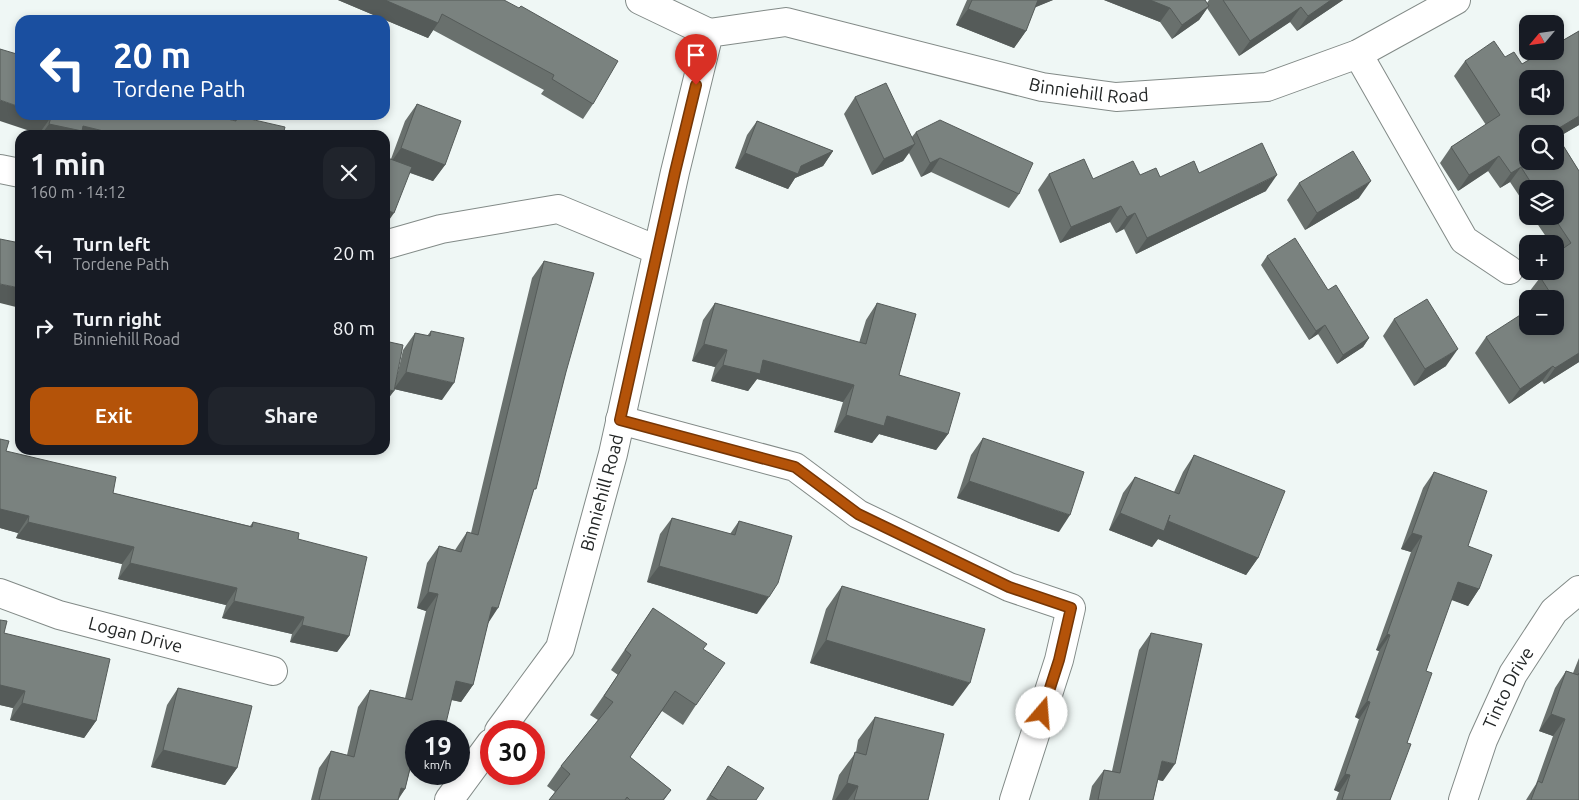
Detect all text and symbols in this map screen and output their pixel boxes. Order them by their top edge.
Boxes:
north arrow [1519,15,1564,60]
map controls [1519,15,1564,335]
pin [675,34,717,85]
icon: left [30,35,95,100]
text: 20 m [113,35,191,75]
icon: arrive [682,41,710,69]
button: sound [1519,70,1564,115]
street label: Binniehill Road [1027,73,1149,106]
text: Tordene Path [113,76,246,101]
button: search [1519,125,1564,170]
text: 1 min [30,147,106,181]
button: close [323,147,375,199]
button: layers [1519,180,1564,225]
text: 160 m · 14:12 [30,183,126,201]
text: Turn left [73,233,151,255]
button: + [1519,235,1564,280]
icon: left [30,239,58,267]
text: 20 m [333,242,375,264]
text: Tordene Path [73,255,169,273]
button: − [1519,290,1564,335]
text: Turn right [73,308,161,330]
icon: right [30,314,58,342]
text: 80 m [333,317,375,339]
text: Binniehill Road [73,330,180,348]
button: Exit [30,387,198,445]
button: Share [208,387,375,445]
street label: Binniehill Road [576,432,626,553]
street label: Logan Drive [87,612,185,656]
street label: Tinto Drive [1478,643,1537,732]
position arrow [1015,686,1067,738]
speed limit sign: 30 [480,720,545,785]
text: 19 [423,732,452,760]
text: km/h [424,758,451,771]

